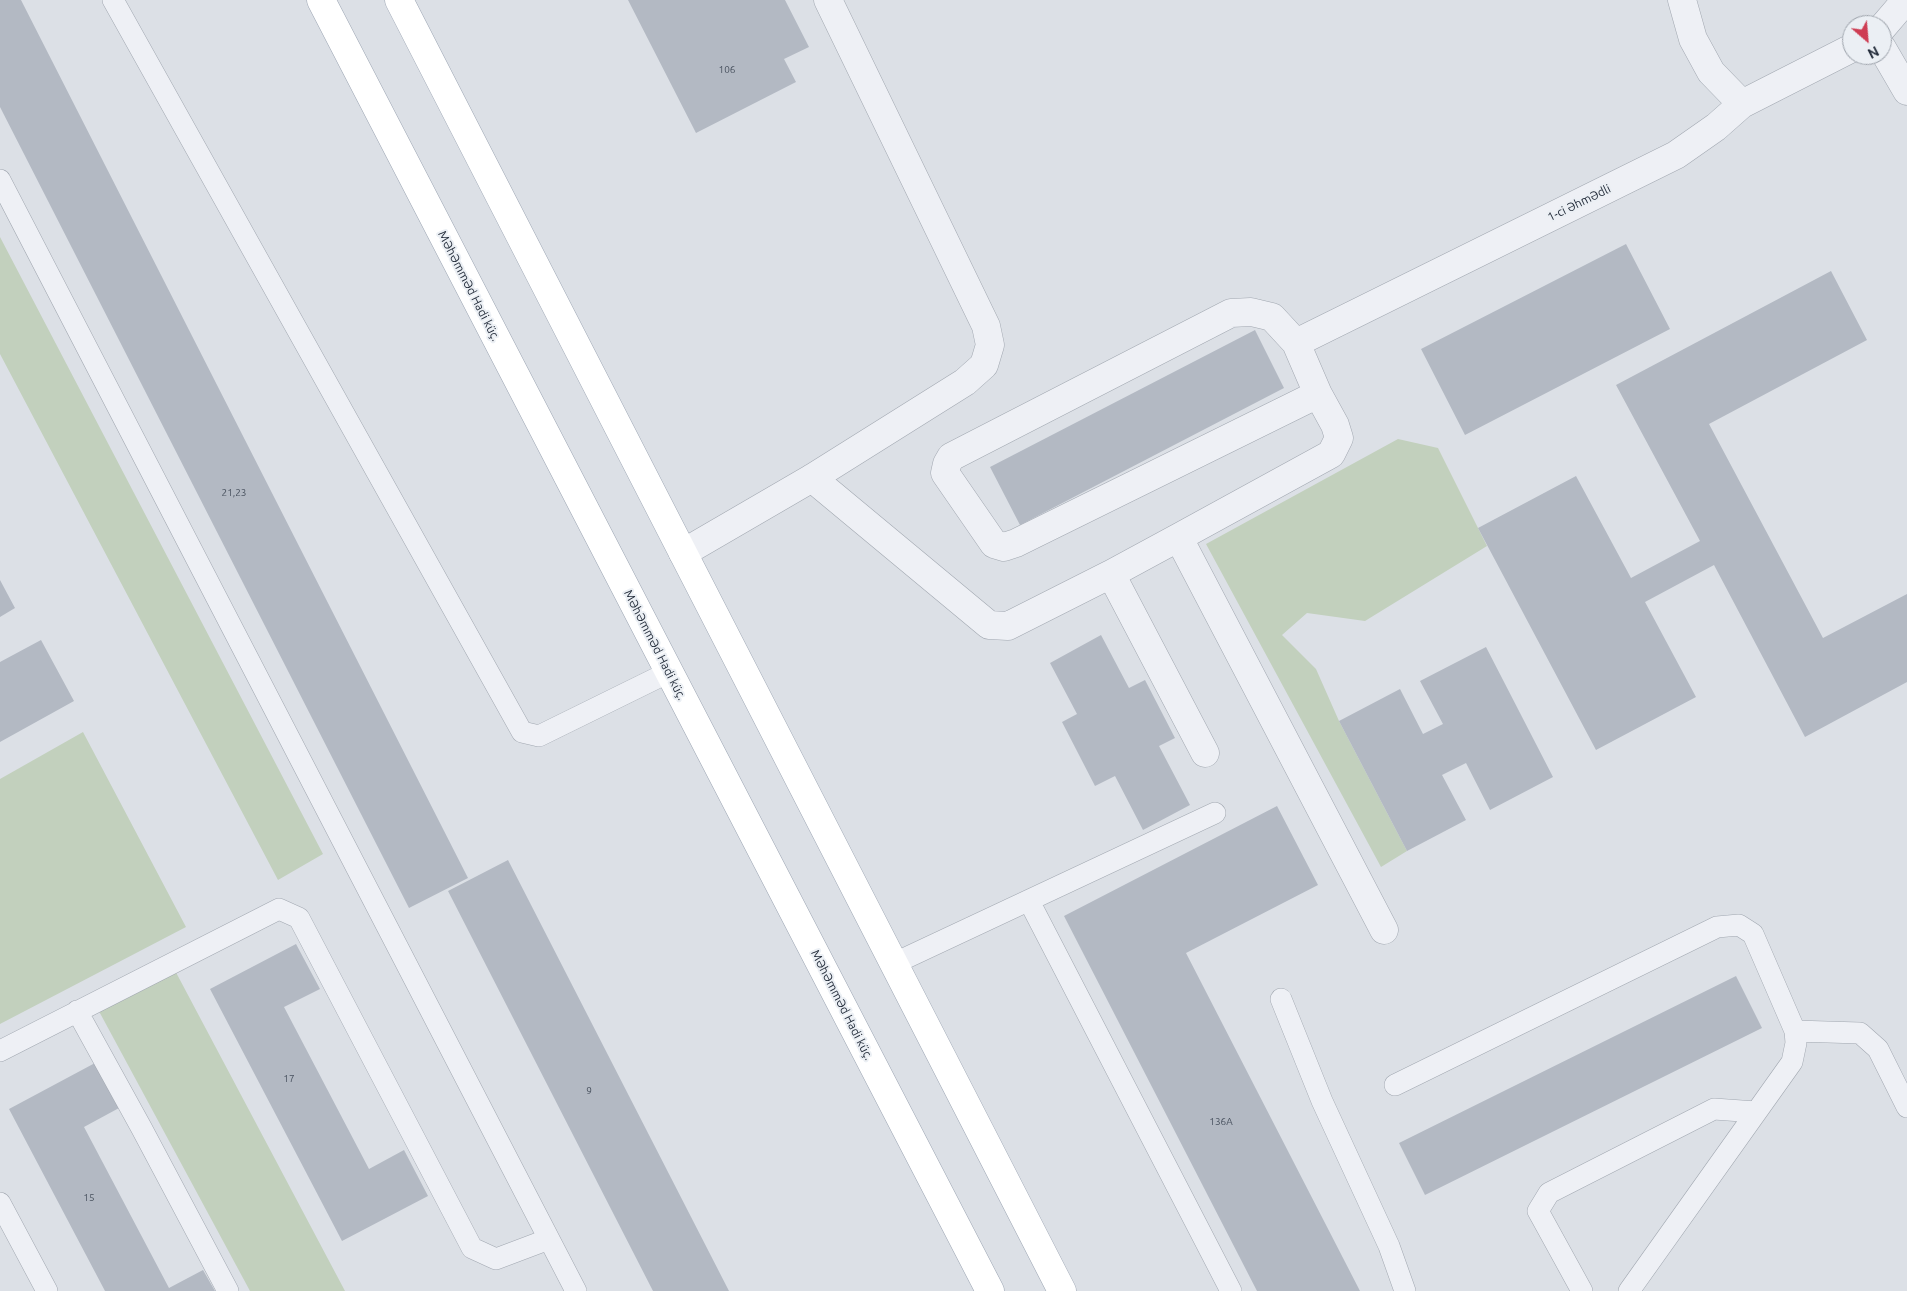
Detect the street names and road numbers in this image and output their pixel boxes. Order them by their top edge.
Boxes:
street label: 1-ci Əhmədli [1545,182,1613,224]
street label: Məhəmməd Hadi küç. [435,229,503,343]
street label: Məhəmməd Hadi küç. [621,588,689,702]
street label: Məhəmməd Hadi küç. [808,948,876,1062]

